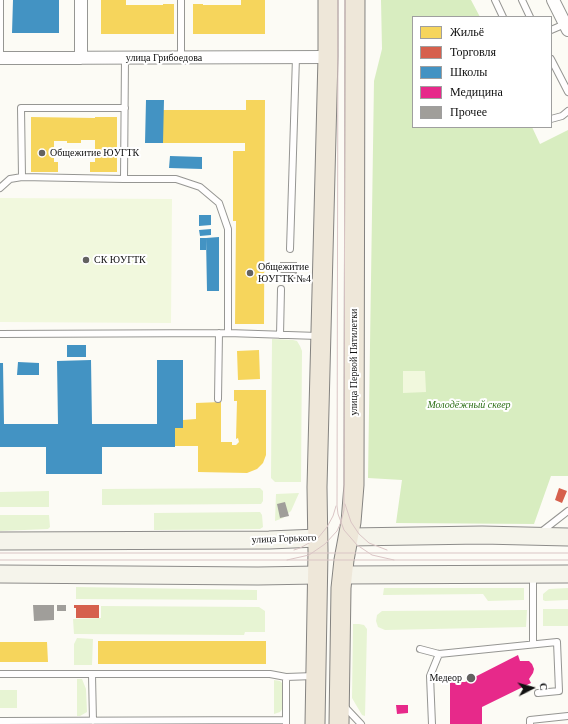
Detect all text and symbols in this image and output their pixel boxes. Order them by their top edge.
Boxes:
legend [412,16,552,128]
text: Жильё [450,25,484,39]
text: Торговля [450,45,496,59]
street label: улица Грибоедова [126,52,202,64]
text: Школы [450,65,487,79]
text: Медицина [450,85,503,99]
text: Прочее [450,105,487,119]
place label: Общежитие ЮУГТК [50,147,139,159]
marker: Общежитие ЮУГТК [37,148,47,158]
place label: СК ЮУГТК [94,254,146,266]
marker: СК ЮУГТК [81,255,91,265]
place label: Общежитие ЮУГТК №4 [258,261,311,284]
marker: Общежитие ЮУГТК №4 [245,268,255,278]
street label: улица Первой Пятилетки [348,309,360,415]
park label: Молодёжный сквер [427,399,511,411]
street label: улица Горького [251,532,317,546]
north arrow [512,668,552,708]
place label: Медеор [429,672,462,684]
marker: Медеор [465,672,477,684]
text: С [538,682,550,691]

